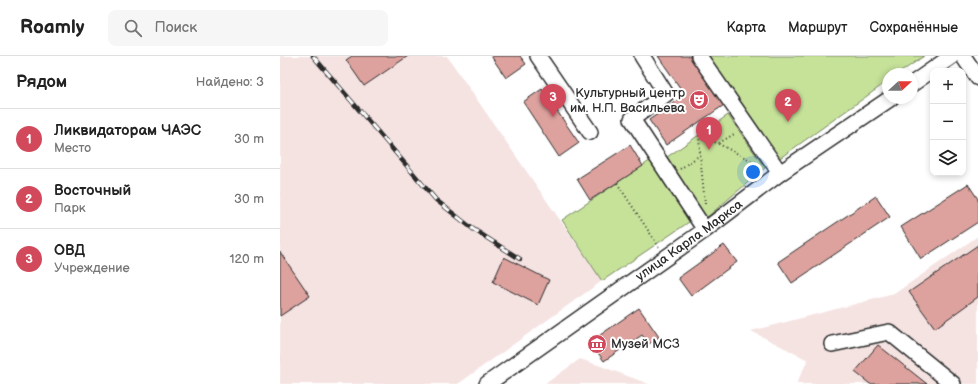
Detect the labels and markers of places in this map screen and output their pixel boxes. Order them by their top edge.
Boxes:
pin: 3 [540,84,566,117]
place label: Культурный центр им. Н.П. Васильева [570,85,686,116]
theatre icon: Культурный центр им. Н.П. Васильева [688,89,710,111]
pin: 2 [775,89,801,122]
pin: 1 [696,117,722,150]
museum icon: Музей МСЗ [586,333,608,355]
place label: Музей МСЗ [611,336,680,352]

